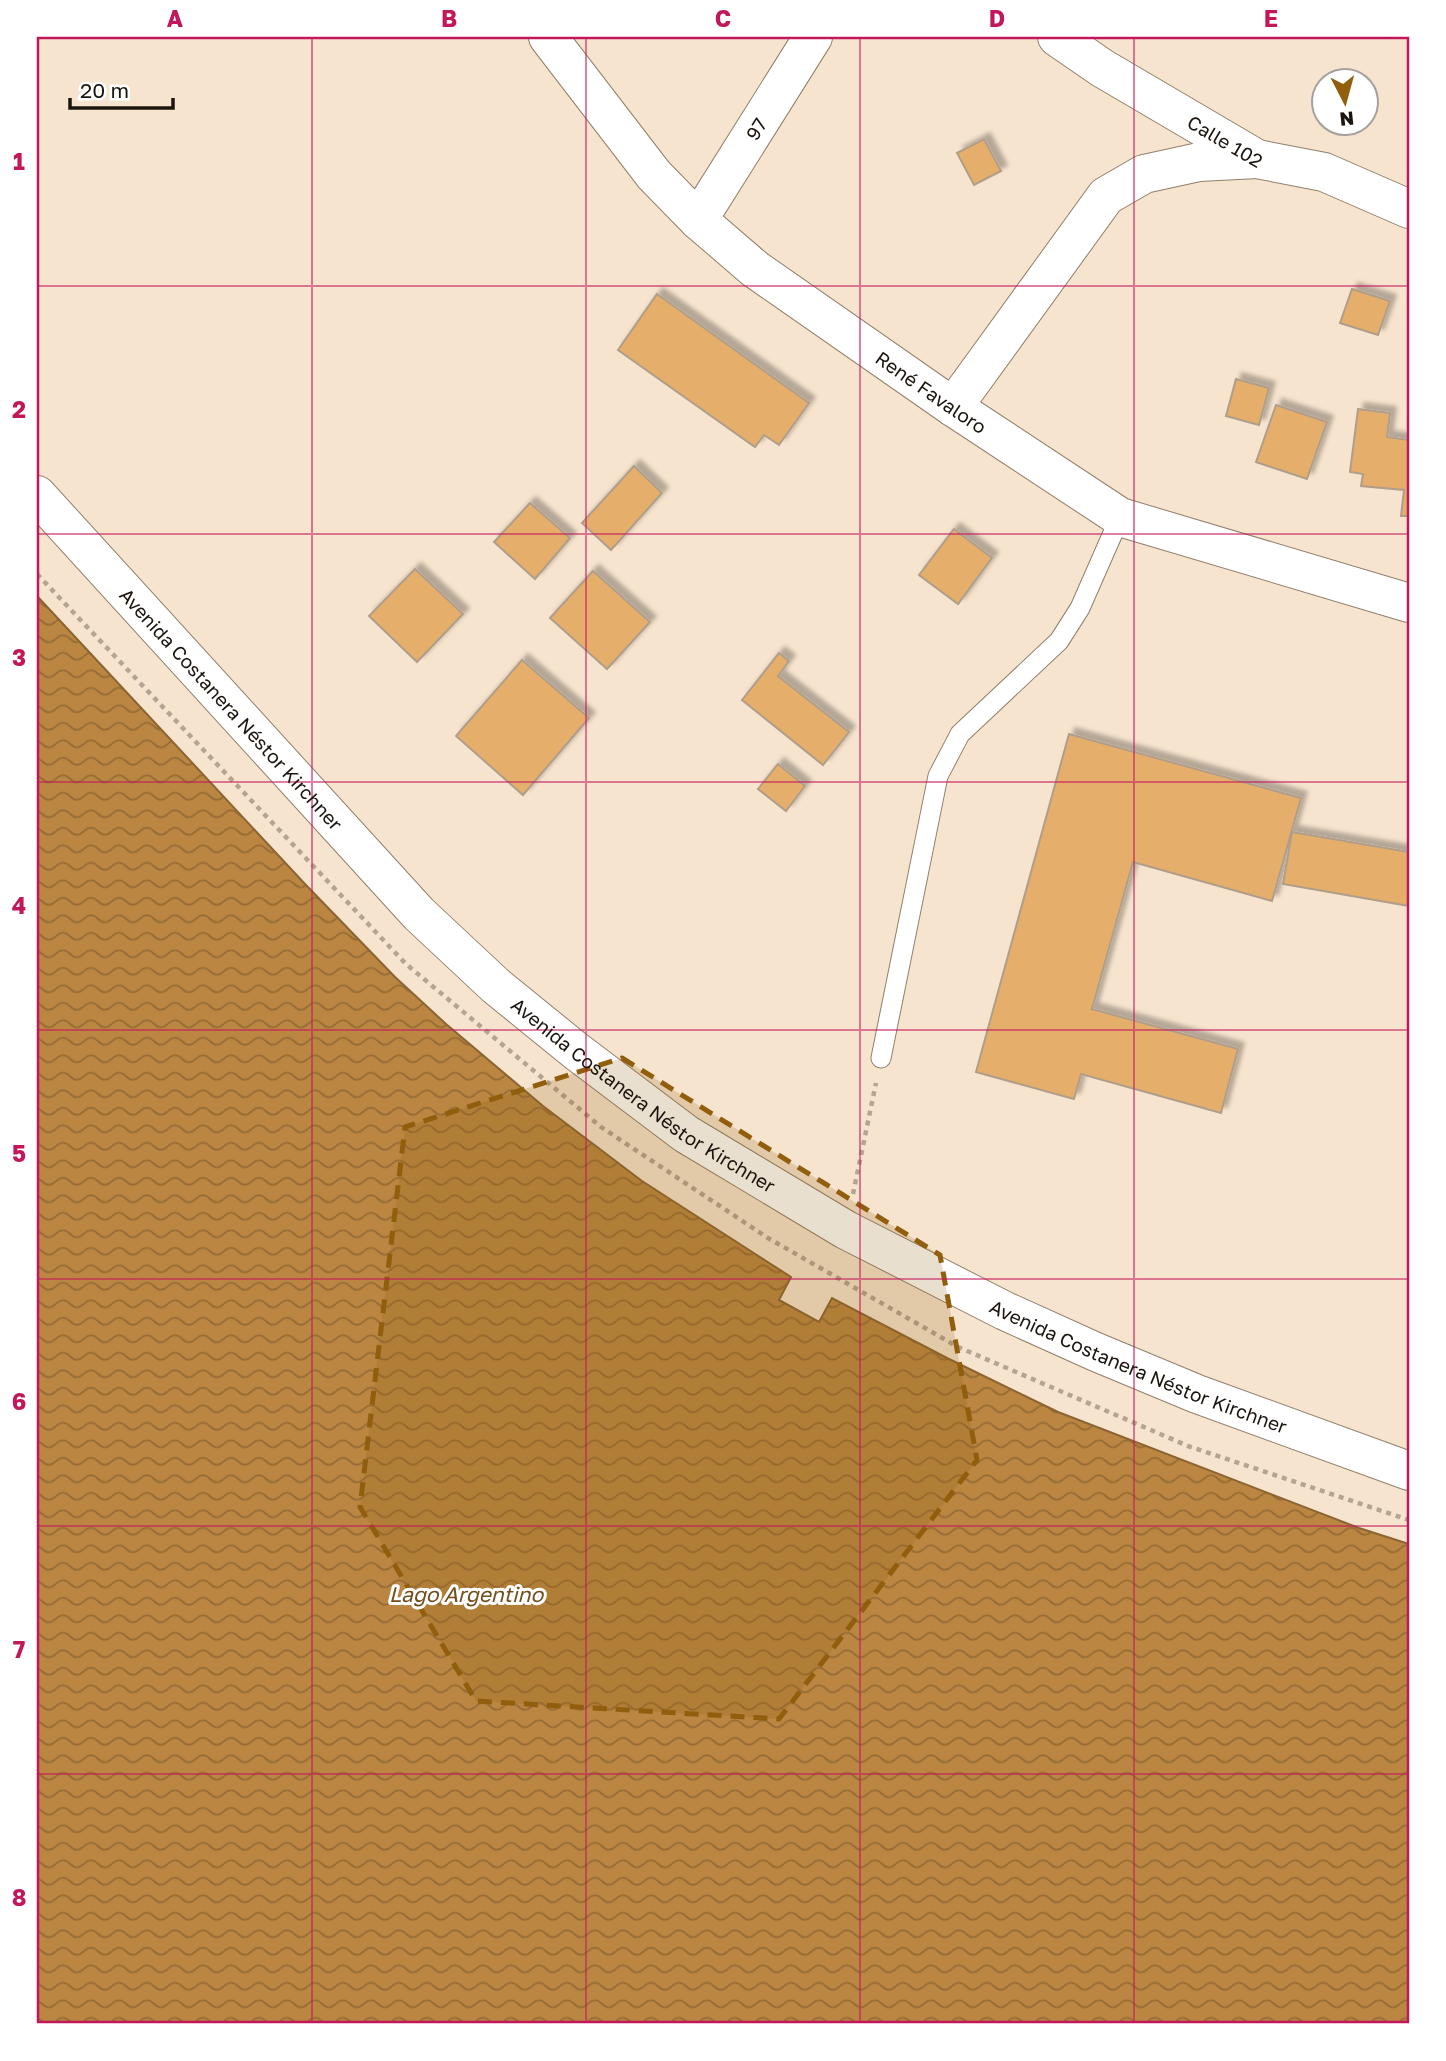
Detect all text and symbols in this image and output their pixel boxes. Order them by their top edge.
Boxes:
text: A [167,4,184,32]
text: B [441,4,457,32]
text: C [715,4,731,32]
text: D [989,4,1005,32]
text: E [1264,4,1278,32]
scale bar [70,66,173,110]
north arrow [1310,66,1380,136]
text: 20 m [80,77,129,103]
text: N [1338,107,1355,132]
street label: Calle 102 [1184,110,1267,172]
street label: 97 [740,113,771,144]
text: 1 [13,147,25,175]
street label: René Favaloro [872,345,991,438]
text: 2 [12,395,26,423]
street label: Avenida Costanera Néstor Kirchner [116,583,348,835]
text: 3 [12,643,26,671]
text: 4 [12,891,26,919]
street label: Avenida Costanera Néstor Kirchner [507,992,780,1197]
text: 5 [12,1139,26,1167]
street label: Avenida Costanera Néstor Kirchner [986,1294,1291,1438]
text: 6 [12,1387,26,1415]
water label: Lago Argentino [389,1581,545,1607]
text: 7 [13,1635,25,1663]
text: 8 [12,1883,26,1911]

